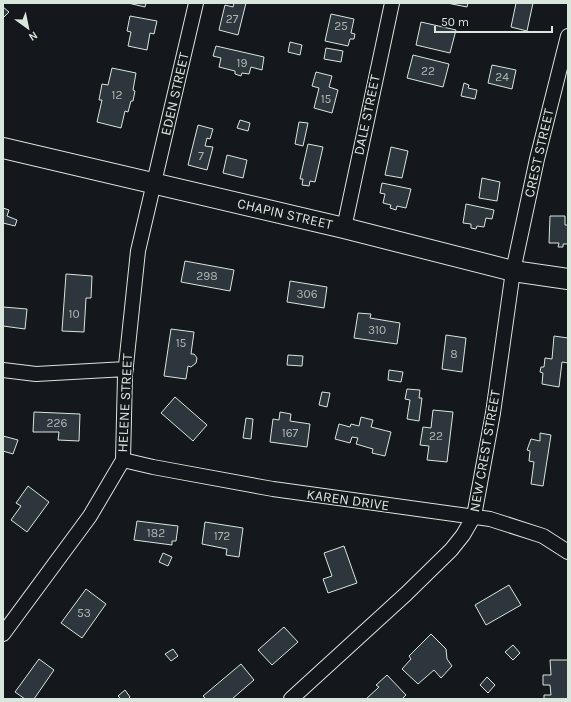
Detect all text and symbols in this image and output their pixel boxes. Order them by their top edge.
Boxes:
north arrow [8,8,48,48]
scale bar [435,8,552,34]
house number: 27 [226,12,239,26]
text: 50 m [441,15,469,29]
house number: 25 [334,19,348,33]
text: N [26,28,40,44]
street label: EDEN STREET [157,51,193,137]
house number: 19 [237,56,247,70]
house number: 22 [421,64,435,78]
house number: 24 [495,70,509,84]
street label: DALE STREET [350,73,384,157]
house number: 12 [112,88,123,102]
house number: 15 [321,92,332,106]
street label: CREST STREET [521,107,557,199]
house number: 7 [198,149,204,163]
street label: CHAPIN STREET [236,195,334,233]
house number: 298 [196,269,218,283]
house number: 306 [296,287,318,301]
house number: 10 [68,307,80,321]
house number: 310 [368,323,386,337]
house number: 15 [176,336,187,350]
house number: 8 [450,347,458,361]
street label: HELENE STREET [114,353,136,453]
street label: NEW CREST STREET [466,389,504,513]
house number: 226 [47,416,68,430]
house number: 167 [282,426,299,440]
house number: 22 [429,429,443,443]
street label: KAREN DRIVE [306,486,390,514]
house number: 182 [147,526,165,540]
house number: 172 [214,529,230,543]
house number: 53 [77,606,91,620]

